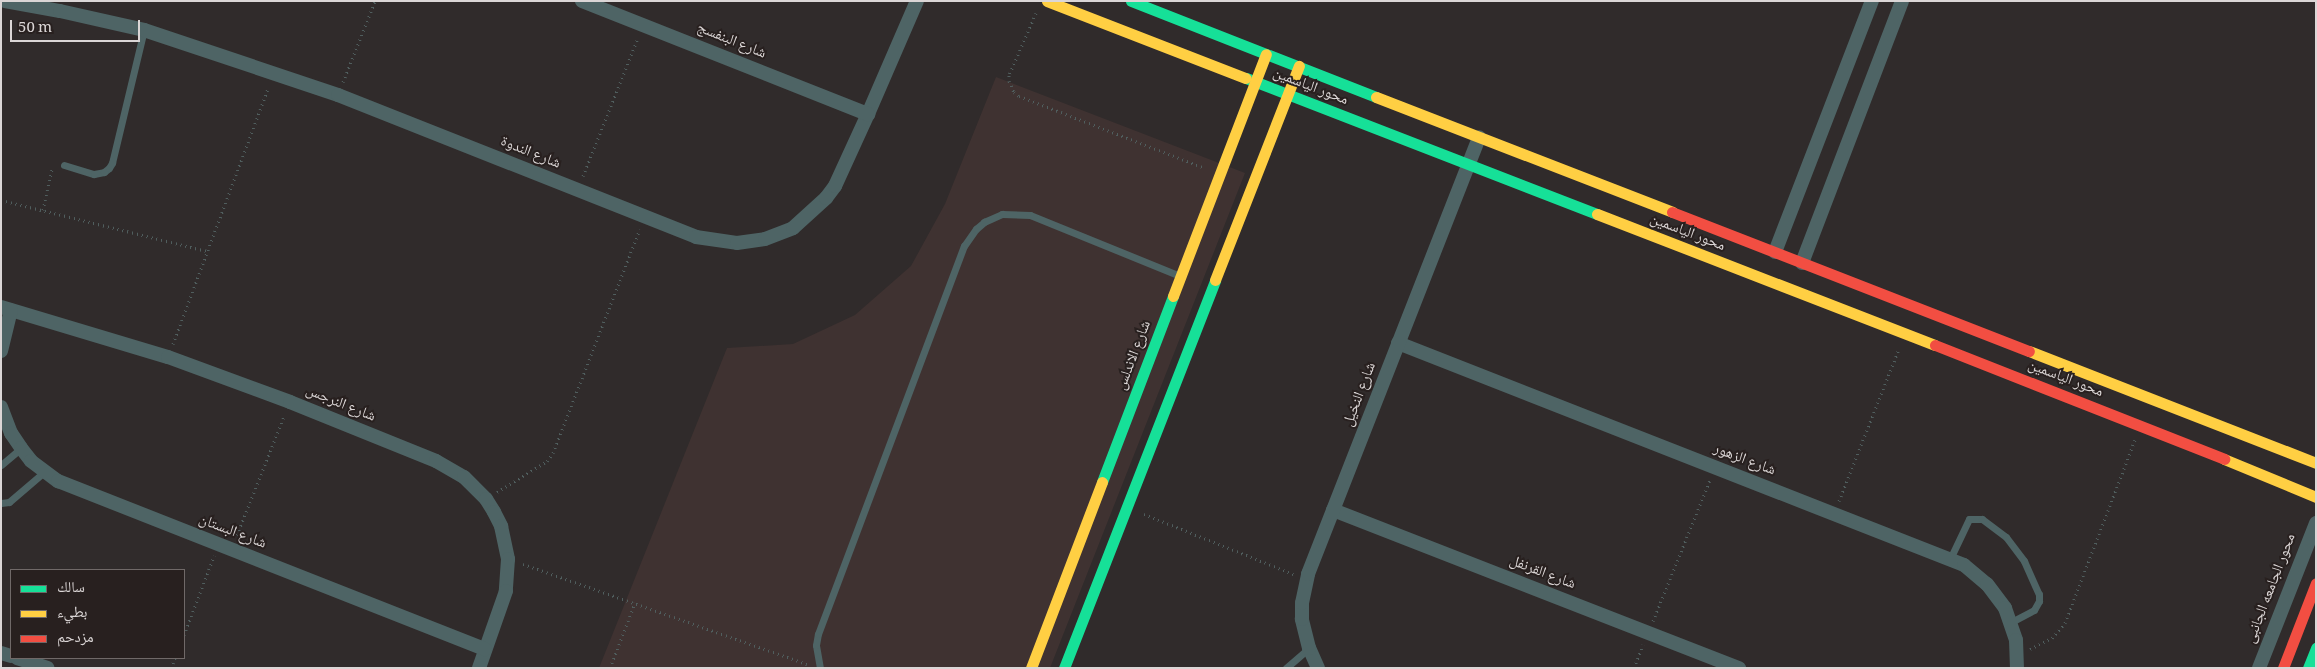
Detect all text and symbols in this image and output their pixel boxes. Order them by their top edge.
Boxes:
scale bar [12,10,142,42]
text: 50 m [18,16,52,42]
street label: شارع البنفسج [694,20,768,64]
street label: محور الياسمين [1270,65,1350,111]
street label: شارع الندوة [497,134,563,174]
street label: محور الياسمين [1647,211,1727,257]
street label: شارع الاندلس [1114,319,1156,393]
street label: محور الياسمين [2025,357,2105,403]
street label: شارع النخيل [1341,360,1381,430]
street label: شارع النرجس [302,383,378,427]
street label: شارع الزهور [1710,441,1778,481]
street label: شارع البستان [196,512,268,554]
street label: محور الجامعه الجانبى [2243,532,2301,646]
street label: شارع القرنفل [1506,553,1578,595]
legend [10,569,185,659]
text: سالك [57,576,85,602]
text: بطيء [57,601,87,627]
text: مزدحم [57,626,94,652]

